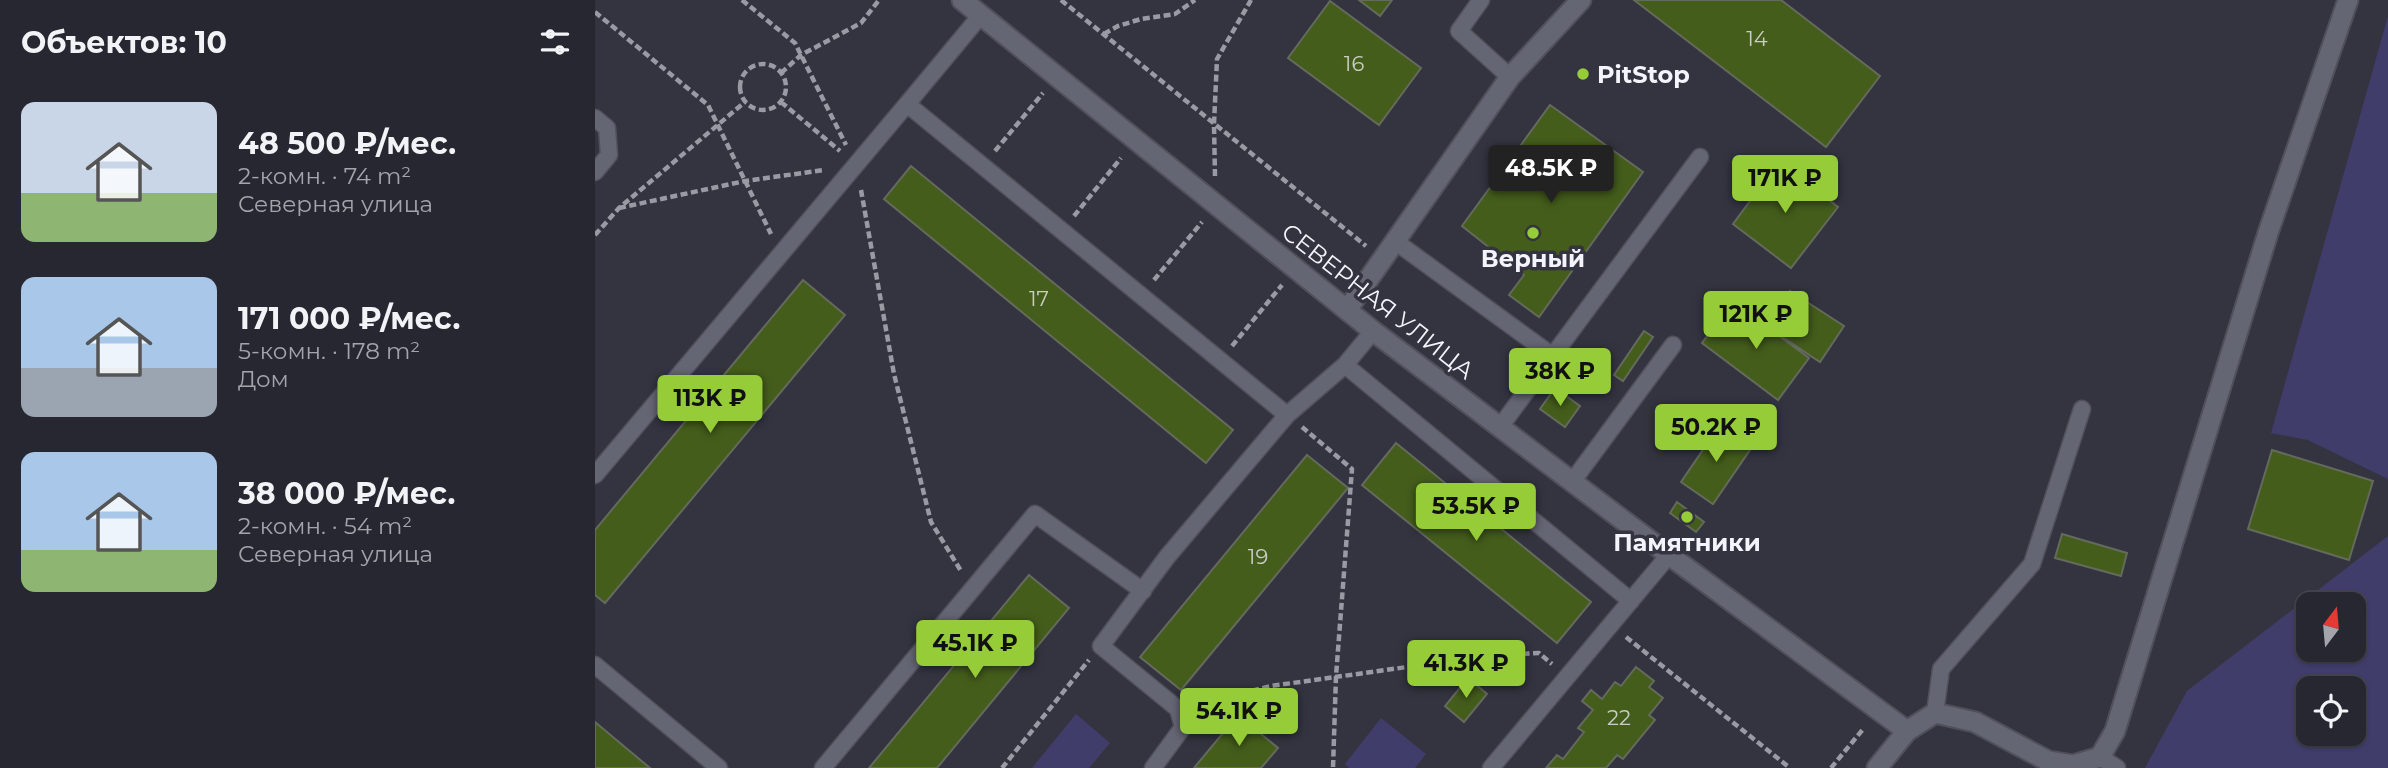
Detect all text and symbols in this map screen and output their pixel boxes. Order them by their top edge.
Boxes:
icon: filters [536,23,574,61]
text: Объектов: 10 [21,24,227,61]
house number: 14 [1746,26,1768,51]
house number: 16 [1344,51,1364,76]
place label: PitStop [1597,60,1690,89]
marker: PitStop [1575,66,1591,82]
text: 48 500 ₽/мес. [238,125,456,162]
icon: home [77,130,161,214]
pin: 48.5K ₽ [1486,146,1616,205]
text: 48.5K ₽ [1505,154,1597,182]
pin: 171K ₽ [1728,156,1842,215]
text: 2-комн. · 74 m² [238,162,411,190]
text: 171K ₽ [1748,164,1822,192]
text: Северная улица [238,190,433,218]
street label: СЕВЕРНАЯ УЛИЦА [1276,217,1480,385]
marker: Верный [1525,225,1541,241]
place label: Верный [1481,244,1585,273]
house number: 17 [1029,286,1049,311]
pin: 121K ₽ [1699,292,1813,351]
text: 171 000 ₽/мес. [238,300,460,337]
text: 121K ₽ [1720,300,1792,328]
icon: home [77,305,161,389]
text: 5-комн. · 178 m² [238,337,420,365]
pin: 38K ₽ [1511,348,1609,408]
text: 38K ₽ [1525,357,1595,385]
text: Дом [238,365,289,393]
pin: 113K ₽ [653,376,767,435]
text: 113K ₽ [673,384,747,412]
pin: 50.2K ₽ [1651,405,1781,464]
text: 50.2K ₽ [1671,413,1761,441]
text: 38 000 ₽/мес. [238,475,455,512]
icon: home [77,480,161,564]
pin: 53.5K ₽ [1411,484,1541,543]
text: 53.5K ₽ [1432,492,1520,520]
marker: Памятники [1679,509,1695,525]
text: 2-комн. · 54 m² [238,512,412,540]
place label: Памятники [1613,528,1761,557]
text: Северная улица [238,540,433,568]
house number: 19 [1248,544,1268,569]
north arrow [2296,592,2366,662]
map controls [2296,592,2366,746]
pin: 45.1K ₽ [910,620,1040,680]
text: 45.1K ₽ [932,629,1018,657]
pin: 41.3K ₽ [1401,640,1531,700]
text: 41.3K ₽ [1423,649,1509,677]
button: locate [2296,676,2366,746]
pin: 54.1K ₽ [1174,688,1304,748]
text: 54.1K ₽ [1196,697,1282,725]
house number: 22 [1607,705,1631,730]

